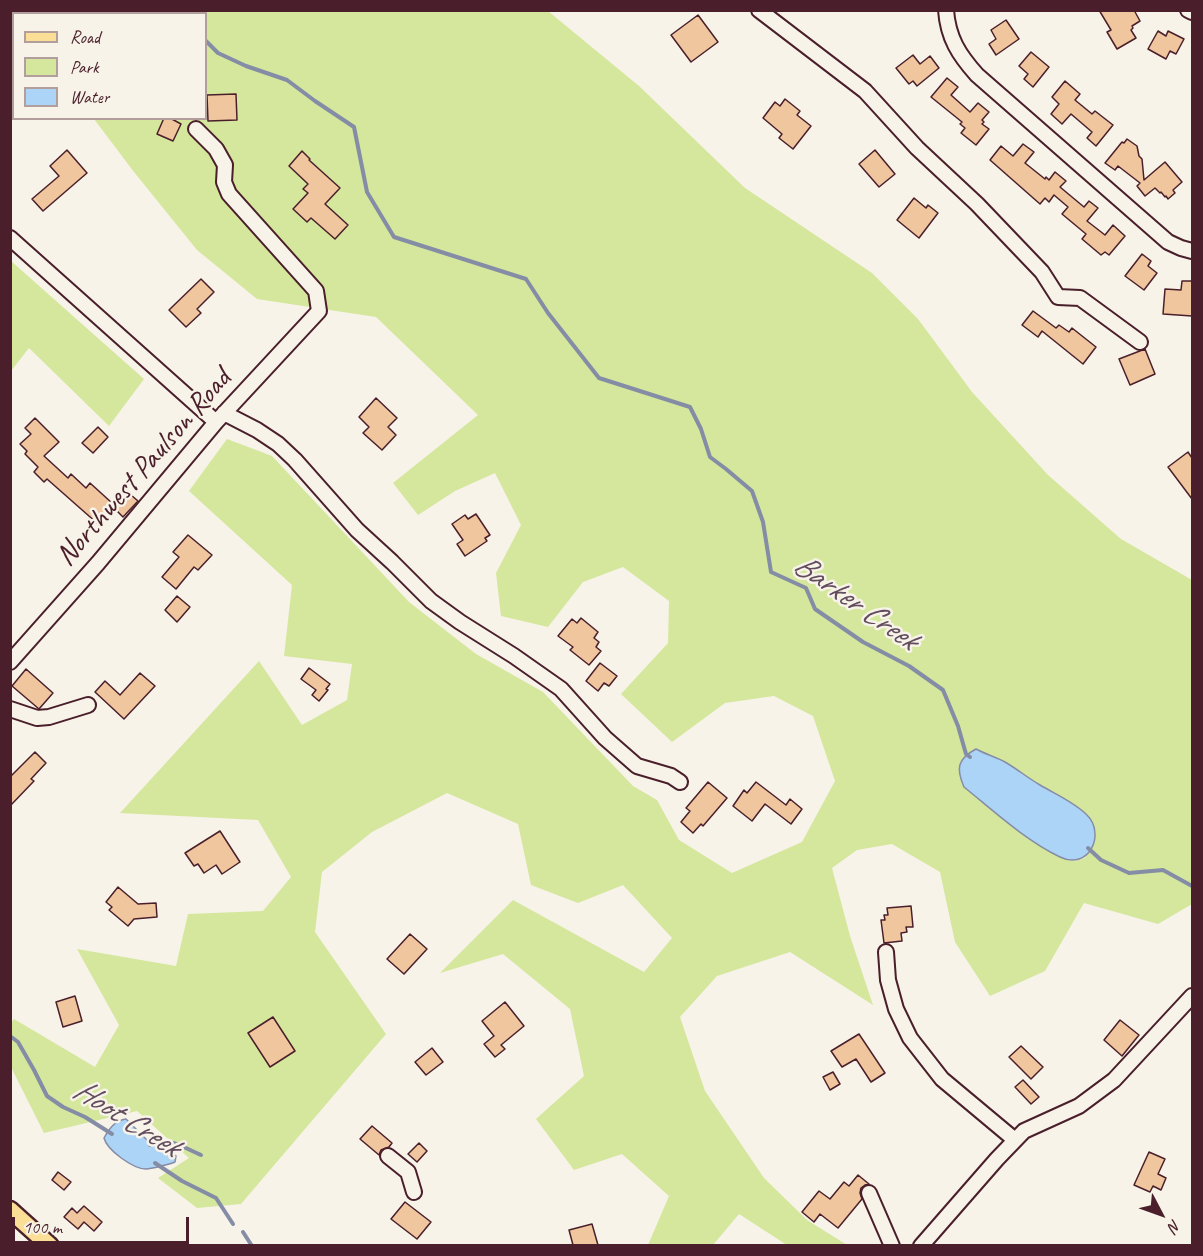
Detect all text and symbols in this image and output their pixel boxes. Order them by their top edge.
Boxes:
legend [12,12,207,120]
text: Road [70,26,100,48]
text: Park [70,56,99,78]
text: Water [70,86,109,108]
street label: Northwest Paulson Road [49,362,239,574]
water label: Barker Creek [786,546,924,660]
water label: Hoot Creek [66,1071,186,1167]
north arrow [1131,1184,1191,1244]
scale bar [15,1205,192,1243]
text: 100 m [23,1216,62,1238]
text: N [1164,1216,1185,1236]

